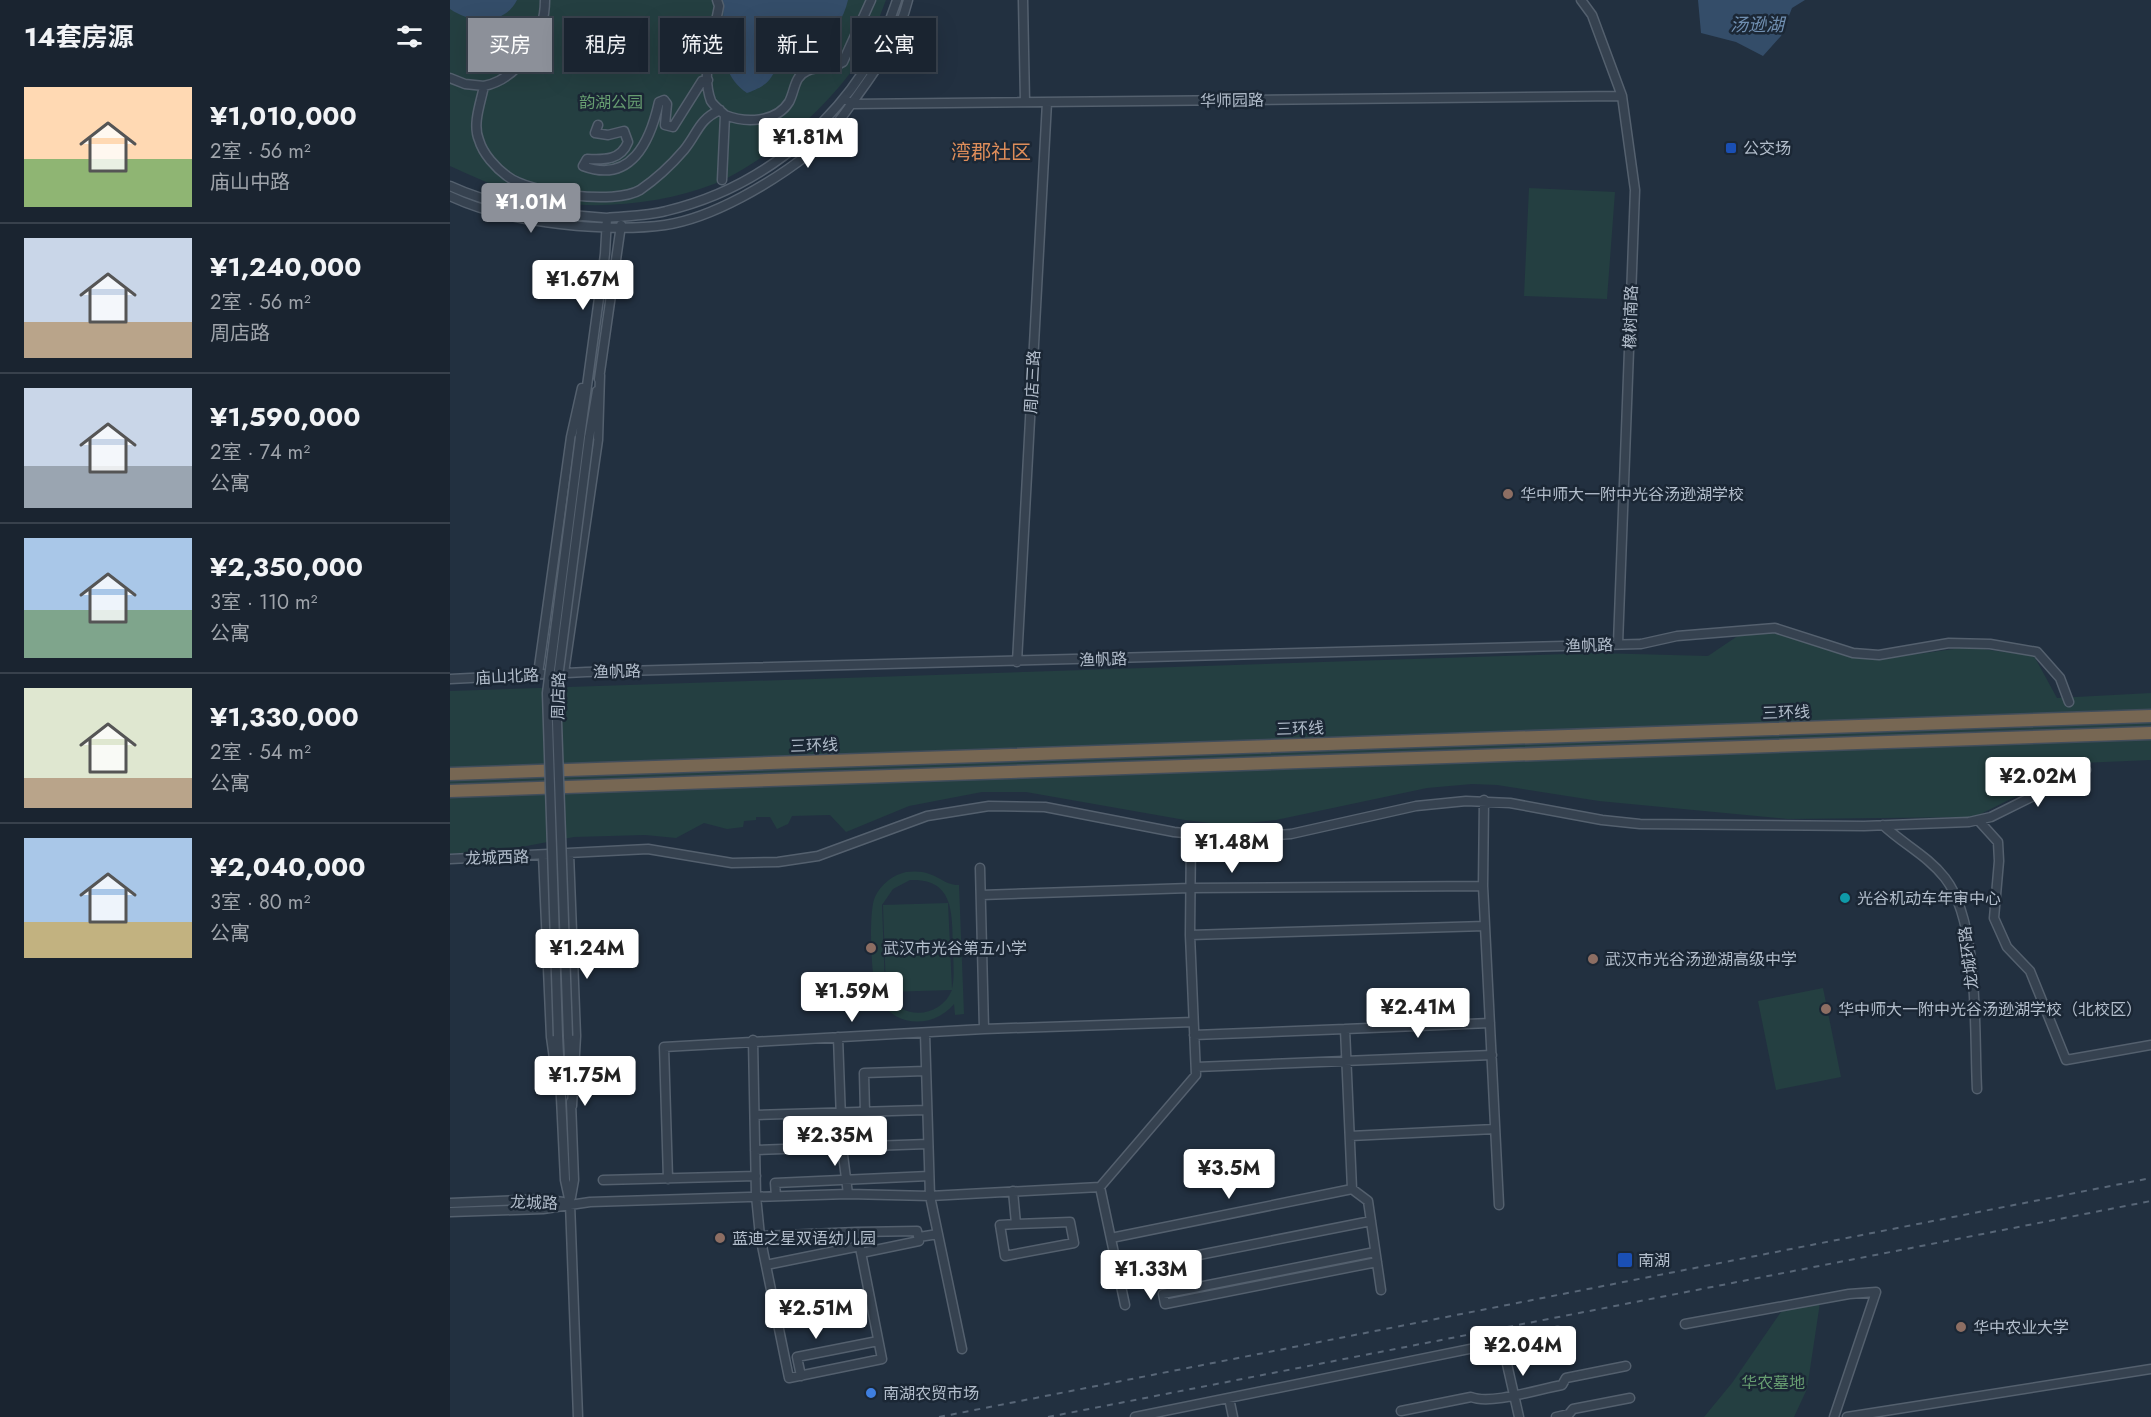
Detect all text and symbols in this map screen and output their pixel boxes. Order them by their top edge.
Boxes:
water label: 汤逊湖 [1730,12,1787,38]
text: 14套房源 [24,18,133,56]
chip: 买房 [468,18,552,72]
chip: 租房 [564,18,648,72]
chip: 筛选 [660,18,744,72]
chip: 新上 [756,18,840,72]
chip: 公寓 [852,18,936,72]
icon: filters [393,20,426,53]
street label: 华师园路 [1200,88,1264,113]
park label: 韵湖公园 [579,91,643,114]
text: ¥1,010,000 [210,97,357,135]
icon: home [72,111,144,183]
pin: ¥1.81M [759,118,857,169]
text: ¥1.81M [773,123,843,152]
text: 2室 · 56 m² [210,137,311,166]
place label: 公交场 [1743,137,1791,160]
district label: 湾郡社区 [951,138,1031,167]
marker: 公交场 [1724,141,1738,155]
text: 庙山中路 [210,168,290,197]
pin: ¥1.01M [482,183,580,234]
text: ¥1.01M [495,188,567,217]
text: ¥1,240,000 [210,248,362,286]
pin: ¥1.67M [534,260,632,311]
icon: home [72,262,144,334]
text: ¥1.67M [546,265,620,294]
street label: 橡树南路 [1618,285,1643,349]
text: 2室 · 56 m² [210,288,311,317]
text: 周店路 [210,319,270,348]
street label: 周店三路 [1019,349,1046,415]
text: ¥1,590,000 [210,398,361,436]
icon: home [72,412,144,484]
text: 2室 · 74 m² [210,438,310,467]
text: 公寓 [210,469,250,498]
place label: 华中师大一附中光谷汤逊湖学校 [1520,483,1744,506]
marker: 华中师大一附中光谷汤逊湖学校 [1501,487,1515,501]
text: ¥2,350,000 [210,548,363,586]
icon: home [72,562,144,634]
text: 3室 · 110 m² [210,588,317,617]
text: 公寓 [210,619,250,648]
street label: 渔帆路 [1565,633,1613,658]
street label: 渔帆路 [1079,647,1127,672]
street label: 渔帆路 [593,660,641,683]
street label: 庙山北路 [474,663,540,690]
street label: 周店路 [547,672,570,720]
text: ¥1,330,000 [210,698,359,736]
street label: 三环线 [1762,700,1810,725]
icon: home [72,712,144,784]
street label: 三环线 [1276,716,1324,741]
street label: 三环线 [790,733,838,758]
text: 2室 · 54 m² [210,738,311,767]
pin: ¥2.02M [1989,757,2087,808]
text: ¥2.02M [1999,762,2077,791]
text: 公寓 [210,769,250,798]
pin: ¥1.48M [1183,823,1281,874]
text: ¥1.48M [1195,828,1269,857]
street label: 龙城西路 [465,845,529,870]
text: ¥2,040,000 [210,848,366,886]
icon: home [72,862,144,934]
place label: 光谷机动车年审中心 [1857,887,2001,910]
text: 3室 · 80 m² [210,888,310,917]
marker: 光谷机动车年审中心 [1838,891,1852,905]
text: 公寓 [210,919,250,948]
street label: 龙城环路 [1953,925,1984,991]
pin: ¥1.24M [538,929,636,980]
text: ¥1.24M [550,934,624,963]
place label: 武汉市光谷第五小学 [883,937,1027,960]
marker: 武汉市光谷第五小学 [864,941,878,955]
place label: 武汉市光谷汤逊湖高级中学 [1605,948,1797,971]
marker: 武汉市光谷汤逊湖高级中学 [1586,952,1600,966]
pin: ¥1.59M [803,972,901,1023]
text: ¥1.59M [815,977,889,1006]
pin: ¥2.41M [1369,988,1467,1039]
text: ¥2.41M [1381,993,1455,1022]
place label: 华中师大一附中光谷汤逊湖学校（北校区） [1838,998,2142,1021]
marker: 华中师大一附中光谷汤逊湖学校（北校区） [1819,1002,1833,1016]
pin: ¥1.75M [536,1056,634,1107]
text: ¥1.75M [549,1061,621,1090]
pin: ¥2.35M [786,1116,884,1167]
text: ¥2.35M [797,1121,873,1150]
pin: ¥3.5M [1187,1149,1271,1200]
text: ¥3.5M [1198,1154,1260,1183]
street label: 龙城路 [510,1190,558,1215]
place label: 蓝迪之星双语幼儿园 [732,1227,876,1250]
marker: 蓝迪之星双语幼儿园 [713,1231,727,1245]
place label: 南湖 [1638,1249,1670,1272]
pin: ¥1.33M [1102,1250,1200,1301]
marker: 南湖 [1616,1251,1634,1269]
text: ¥1.33M [1115,1255,1187,1284]
pin: ¥2.51M [767,1289,865,1340]
text: ¥2.51M [779,1294,853,1323]
place label: 华中农业大学 [1973,1316,2069,1339]
marker: 华中农业大学 [1954,1320,1968,1334]
pin: ¥2.04M [1474,1326,1572,1377]
text: ¥2.04M [1484,1331,1562,1360]
park label: 华农墓地 [1741,1371,1805,1394]
place label: 南湖农贸市场 [883,1382,979,1405]
marker: 南湖农贸市场 [864,1386,878,1400]

